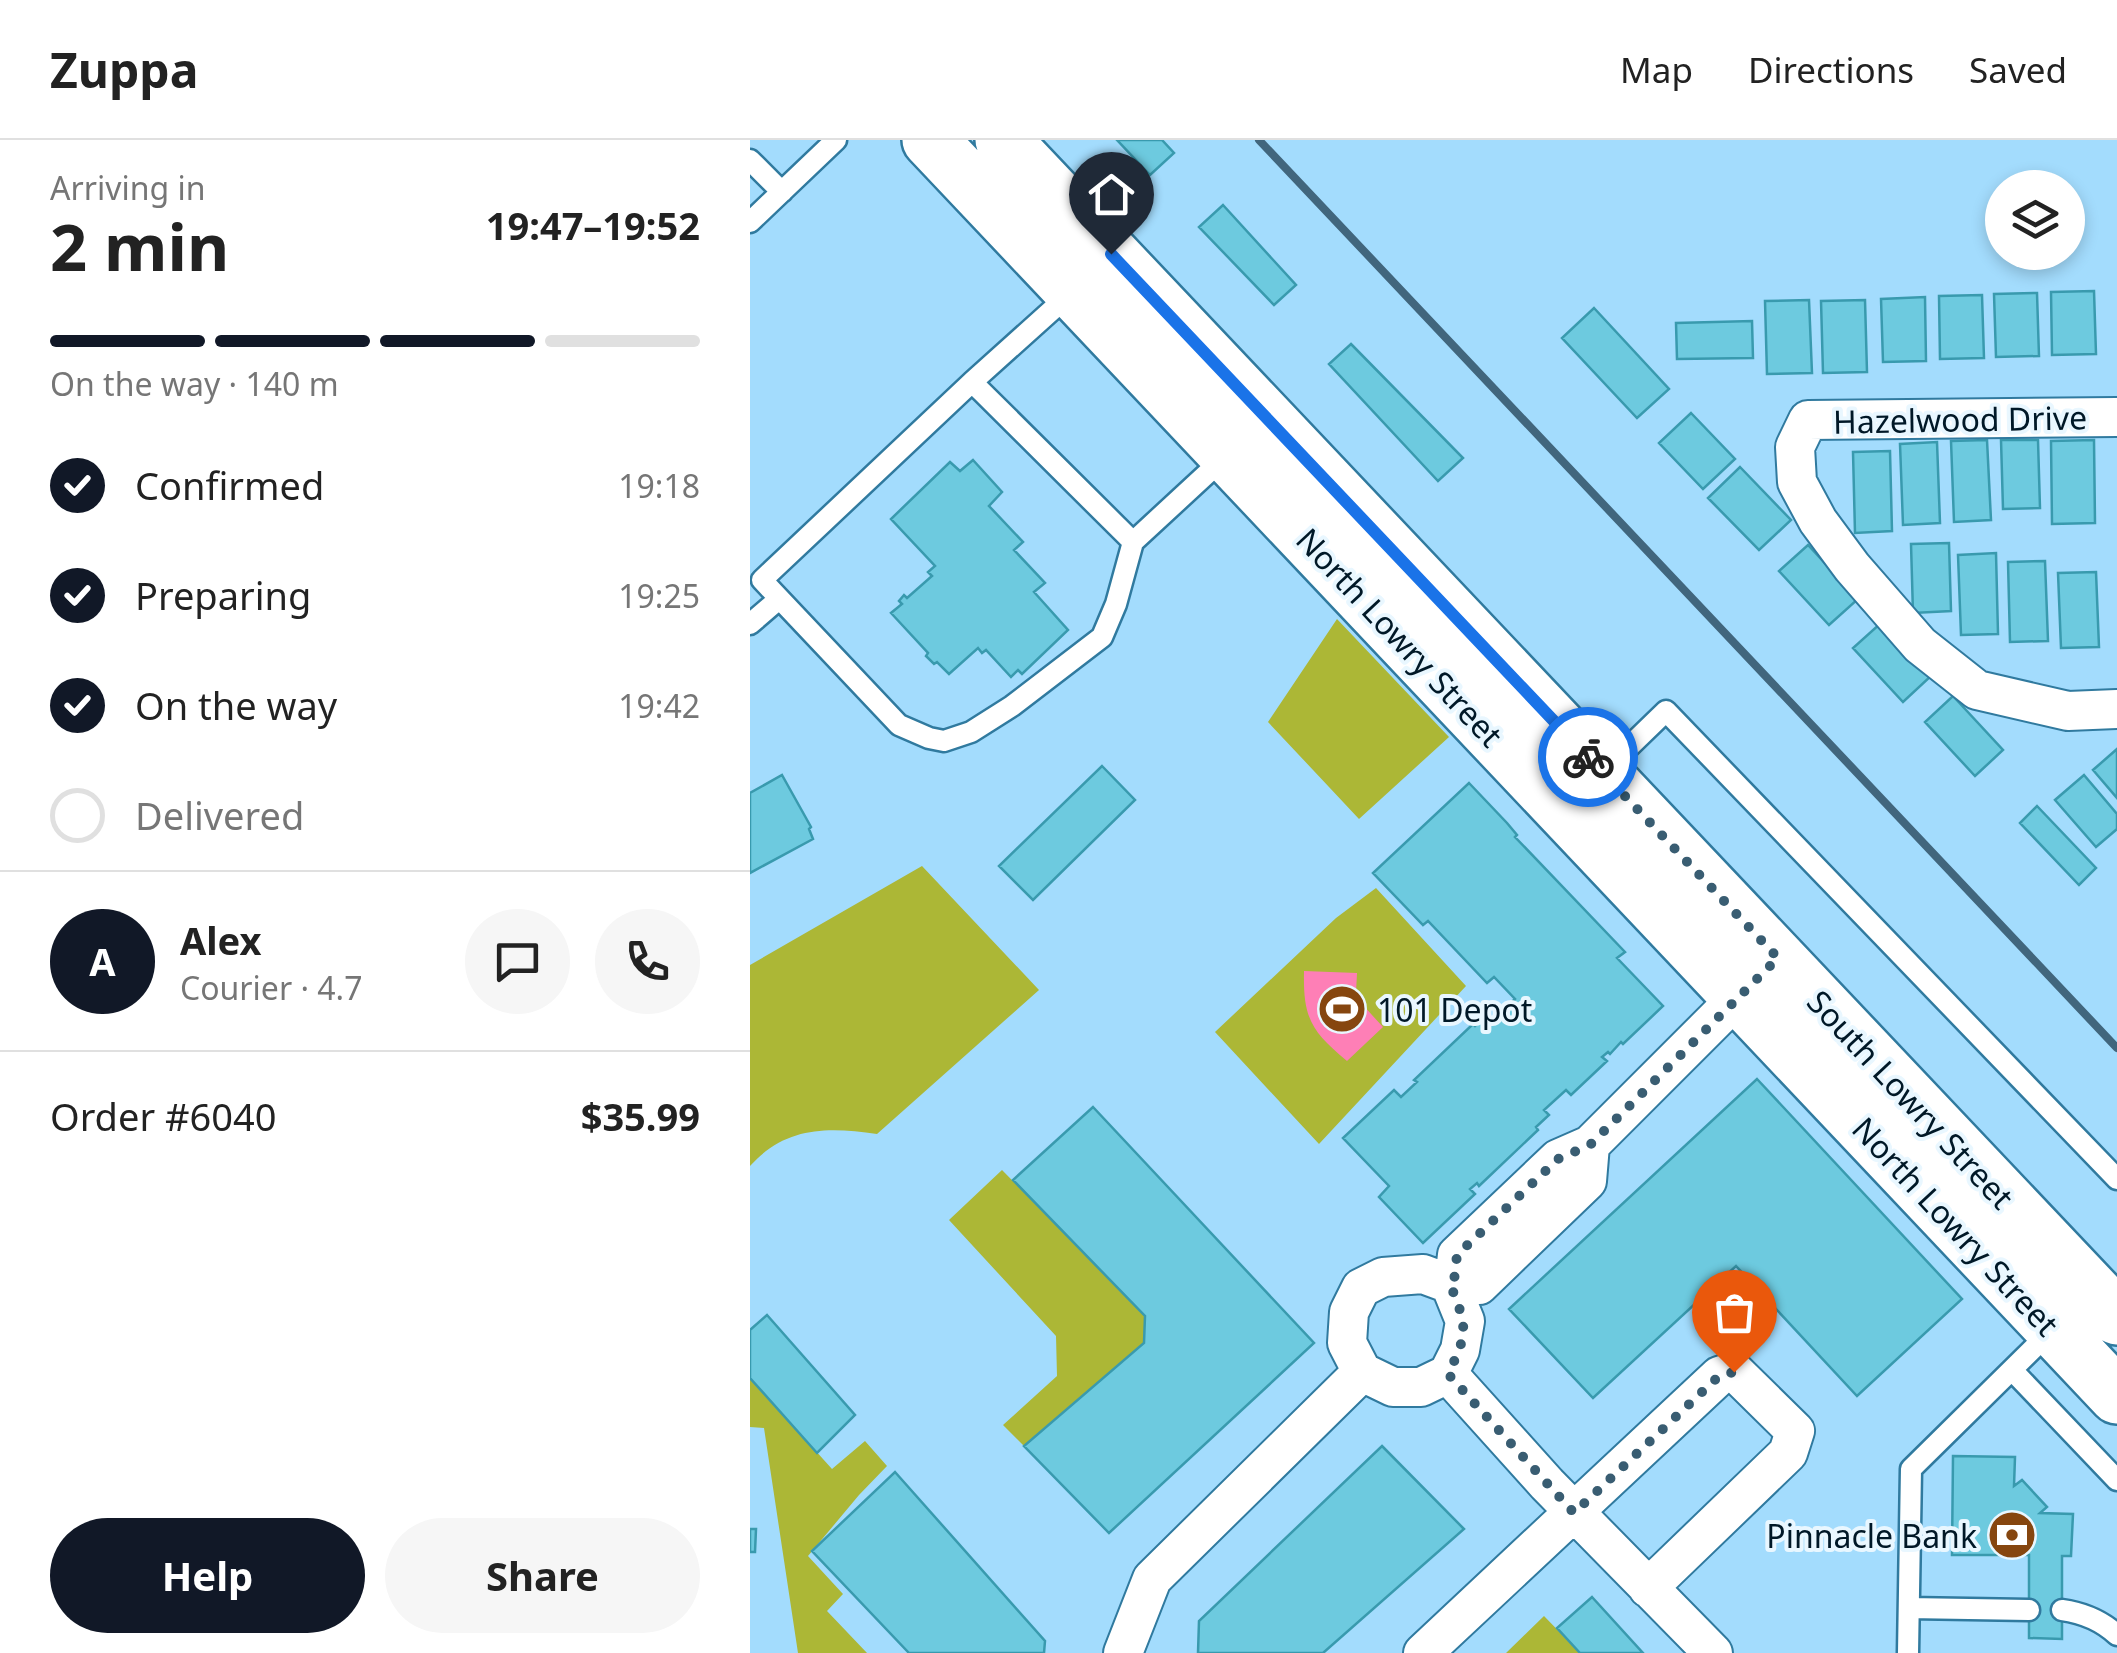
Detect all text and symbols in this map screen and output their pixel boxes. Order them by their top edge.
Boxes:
text: Zuppa [50,37,198,102]
text: Map [1620,46,1693,93]
text: Directions [1748,46,1914,93]
text: Saved [1969,46,2067,93]
pin [1069,152,1154,255]
text: Arriving in [50,166,205,209]
icon: home [1084,167,1139,222]
map controls [1985,170,2085,270]
button: layers [1985,170,2085,270]
text: 19:47–19:52 [486,199,700,251]
text: 2 min [50,202,229,290]
text: On the way · 140 m [50,362,339,405]
street label: Hazelwood Drive [1833,395,2087,443]
icon: check [50,458,105,513]
text: Confirmed [135,459,324,511]
text: 19:18 [618,464,700,507]
street label: North Lowry Street [1287,518,1513,756]
icon: check [50,568,105,623]
text: Preparing [135,569,311,621]
text: 19:25 [618,574,700,617]
icon: check [50,678,105,733]
text: On the way [135,679,337,731]
text: 19:42 [618,684,700,727]
courier [1538,707,1638,807]
icon: bike [1561,730,1616,785]
text: Delivered [135,789,304,841]
button: chat [465,909,570,1014]
button: phone [595,909,700,1014]
text: Alex [180,914,262,966]
text: A [89,935,116,987]
text: Courier · 4.7 [180,966,363,1009]
street label: South Lowry Street [1798,980,2024,1218]
sports icon: 101 Depot [1316,983,1368,1035]
place label: 101 Depot [1377,988,1532,1031]
text: Order #6040 [50,1090,276,1142]
text: $35.99 [581,1090,700,1142]
street label: North Lowry Street [1843,1107,2069,1345]
pin [1692,1270,1777,1373]
icon: bag [1707,1285,1762,1340]
bank icon: Pinnacle Bank [1986,1509,2038,1561]
place label: Pinnacle Bank [1766,1514,1977,1557]
button: Help [50,1518,365,1633]
button: Share [385,1518,700,1633]

